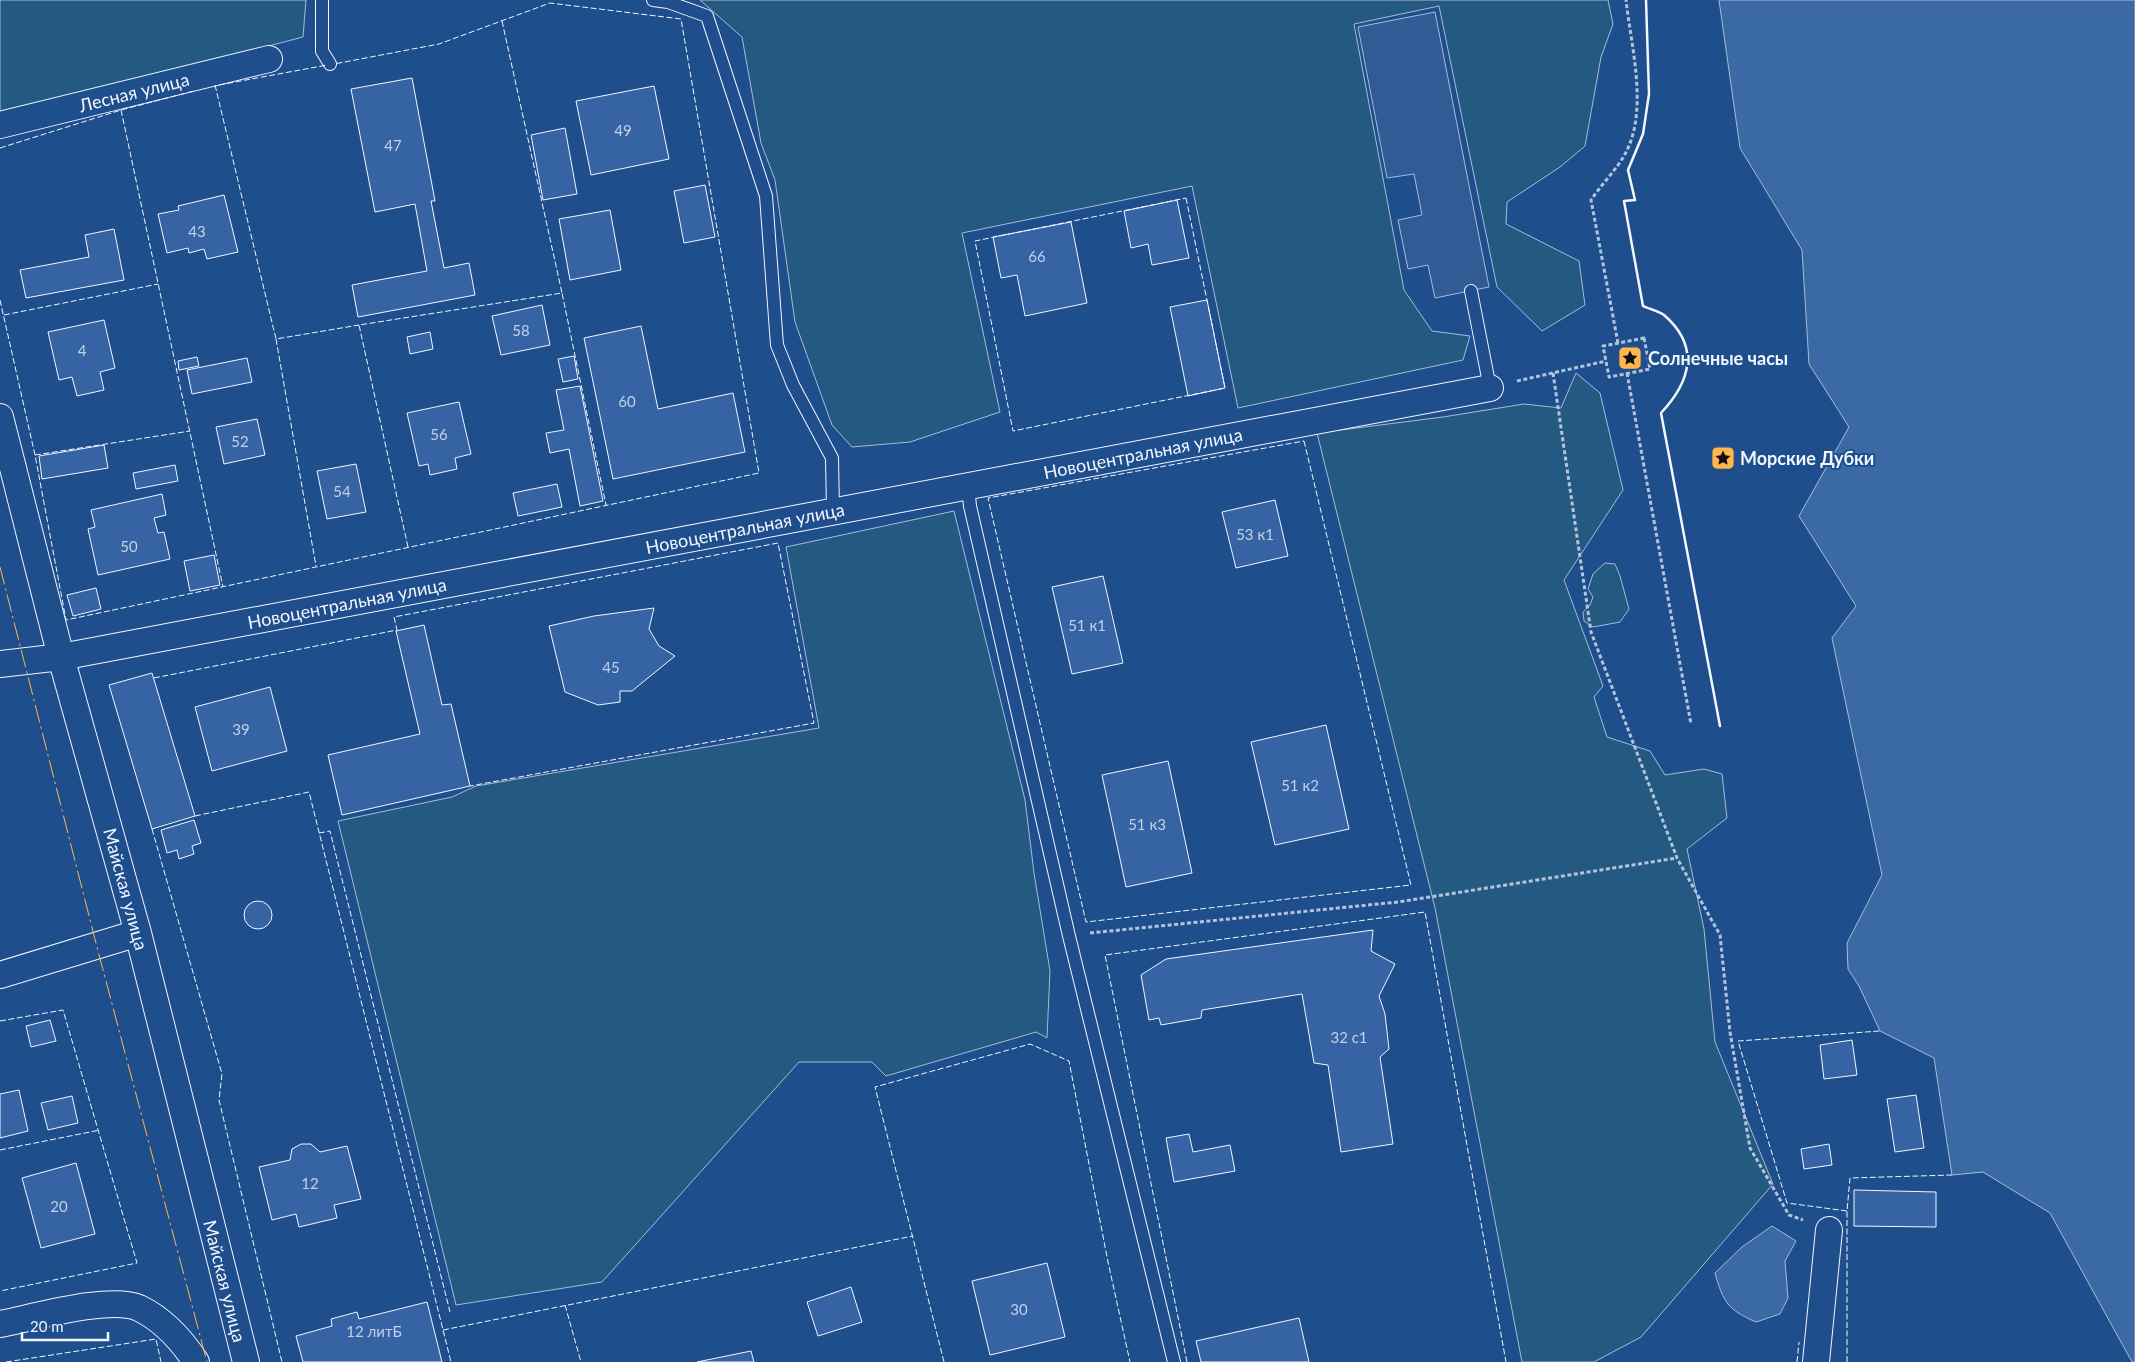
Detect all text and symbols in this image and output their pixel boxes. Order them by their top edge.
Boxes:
street label: Лесная улица [76,68,191,117]
house number: 49 [614,121,632,139]
house number: 47 [384,136,402,154]
house number: 43 [188,222,206,240]
house number: 66 [1028,247,1046,265]
house number: 58 [512,321,530,339]
house number: 4 [78,341,87,359]
place icon: Солнечные часы [1617,345,1643,371]
place label: Солнечные часы [1648,347,1788,369]
house number: 60 [618,392,636,410]
street label: Новоцентральная улица [1042,423,1244,483]
house number: 56 [430,425,448,443]
house number: 52 [231,432,249,450]
place icon: Морские Дубки [1710,445,1736,471]
place label: Морские Дубки [1740,447,1874,469]
house number: 54 [333,482,351,500]
street label: Новоцентральная улица [644,498,846,558]
house number: 53 к1 [1236,525,1274,543]
house number: 50 [120,537,138,555]
street label: Новоцентральная улица [246,573,448,633]
house number: 51 к1 [1068,616,1106,634]
house number: 45 [602,658,620,676]
house number: 39 [232,720,250,738]
house number: 51 к2 [1281,776,1319,794]
house number: 51 к3 [1128,815,1166,833]
street label: Майская улица [99,826,153,952]
house number: 32 с1 [1330,1028,1368,1046]
house number: 12 [301,1174,319,1192]
house number: 20 [50,1197,68,1215]
street label: Майская улица [199,1218,251,1344]
house number: 30 [1010,1300,1028,1318]
scale bar [22,1310,109,1342]
text: 20 m [30,1317,64,1335]
house number: 12 литБ [346,1322,402,1340]

